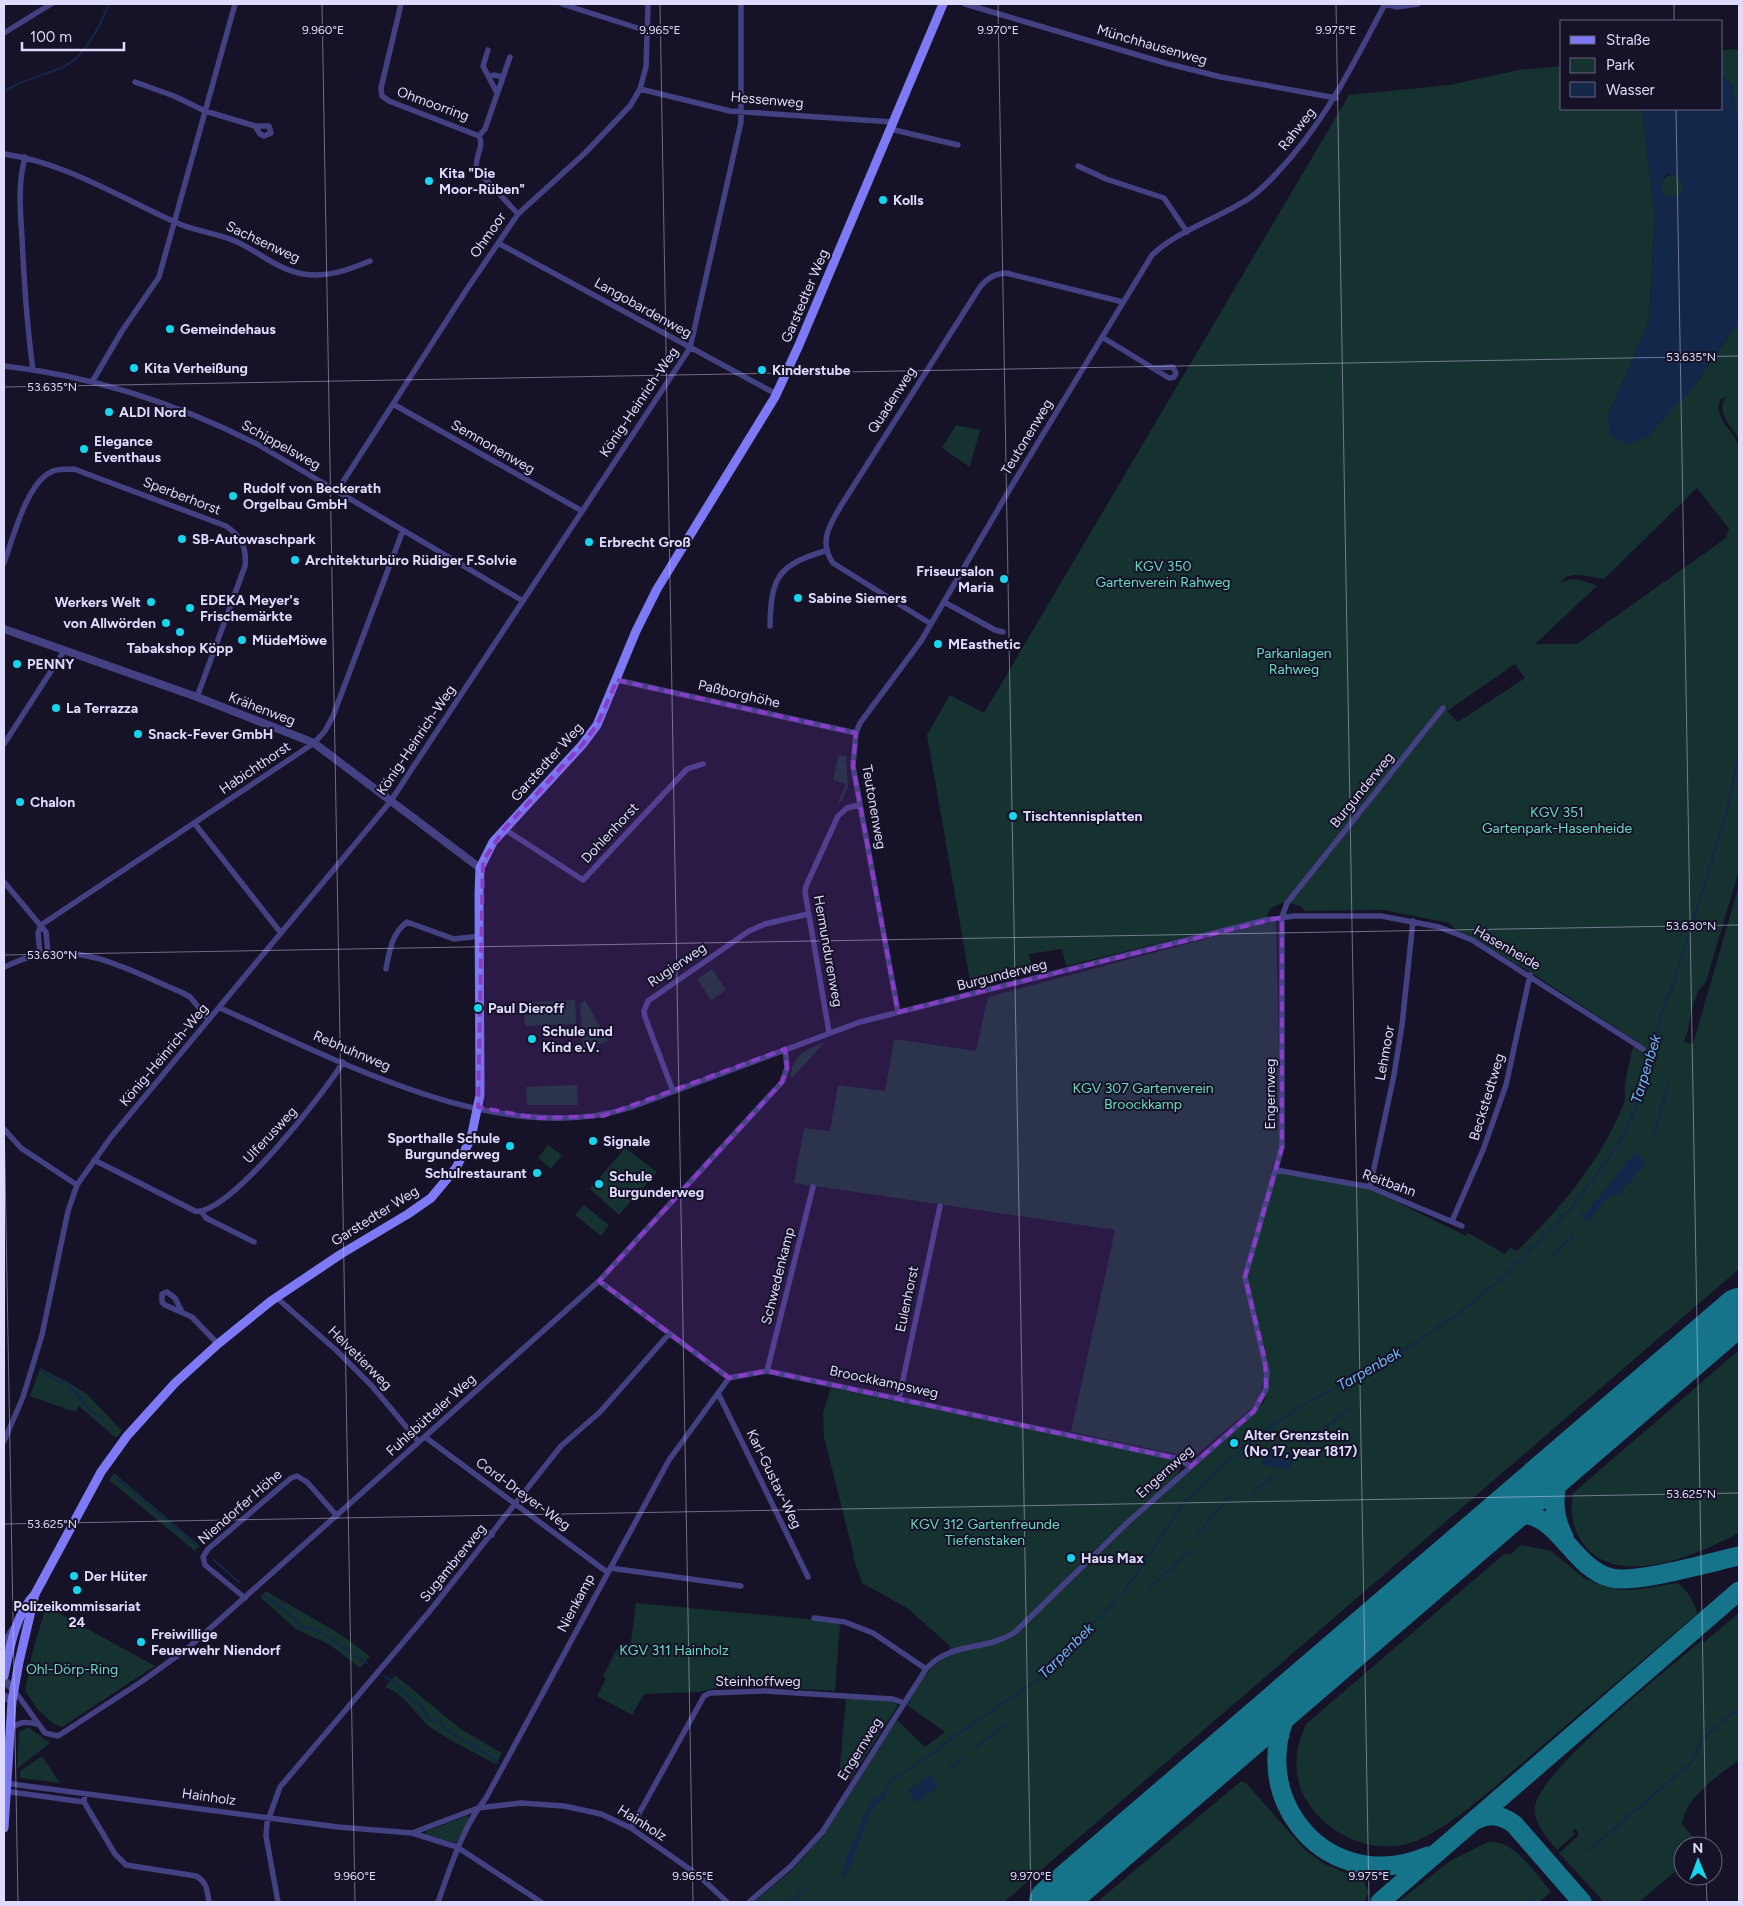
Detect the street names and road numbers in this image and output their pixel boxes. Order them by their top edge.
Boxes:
street label: Münchhausenweg [1095,21,1209,69]
street label: Ohmoorring [395,83,471,125]
street label: Hessenweg [730,88,804,112]
street label: Rahweg [1275,104,1319,154]
street label: Ohmoor [466,209,510,261]
street label: Sachsenweg [223,217,303,267]
street label: Garstedter Weg [778,247,832,345]
street label: Langobardenweg [591,274,695,342]
street label: König-Heinrich-Weg [596,344,682,460]
street label: Quadenweg [864,363,920,437]
street label: Teutonenweg [998,396,1056,478]
street label: Schippelsweg [239,416,323,474]
street label: Semnonenweg [448,416,538,478]
street label: Sperberhorst [141,473,223,519]
street label: Paßborghöhe [696,676,782,712]
street label: König-Heinrich-Weg [373,682,459,798]
street label: Krähenweg [226,688,298,730]
street label: Garstedter Weg [507,719,587,805]
street label: Habichthorst [216,738,294,798]
street label: Burgunderweg [1326,749,1398,831]
street label: Teutonenweg [858,763,890,851]
street label: Dohlenhorst [578,799,642,867]
street label: Hermundurenweg [810,894,846,1008]
street label: Hasenheide [1471,922,1544,974]
street label: Rugierweg [644,939,710,991]
street label: Burgunderweg [955,956,1049,994]
street label: König-Heinrich-Weg [116,1000,212,1110]
street label: Lehmoor [1372,1024,1398,1082]
street label: Rebhuhnweg [311,1027,393,1075]
street label: Beckstedtweg [1466,1051,1508,1143]
street label: Engernweg [1262,1058,1279,1130]
street label: Ulferusweg [239,1103,301,1167]
street label: Reitbahn [1360,1165,1418,1201]
street label: Garstedter Weg [328,1182,422,1250]
street label: Schwedenkamp [758,1225,798,1327]
street label: Eulenhorst [892,1264,922,1334]
street label: Helvetierweg [324,1322,396,1394]
street label: Broockkampsweg [828,1362,940,1402]
street label: Fuhlsbütteler Weg [383,1370,479,1460]
street label: Karl-Gustav-Weg [743,1427,805,1531]
street label: Engernweg [1133,1442,1197,1502]
street label: Cord-Dreyer-Weg [472,1454,574,1534]
street label: Niendorfer Höhe [195,1466,286,1548]
street label: Sugambrerweg [416,1520,490,1606]
street label: Nienkamp [554,1571,598,1635]
street label: Steinhoffweg [715,1673,801,1690]
street label: Engernweg [834,1714,886,1784]
street label: Hainholz [181,1785,237,1809]
street label: Hainholz [614,1801,670,1845]

